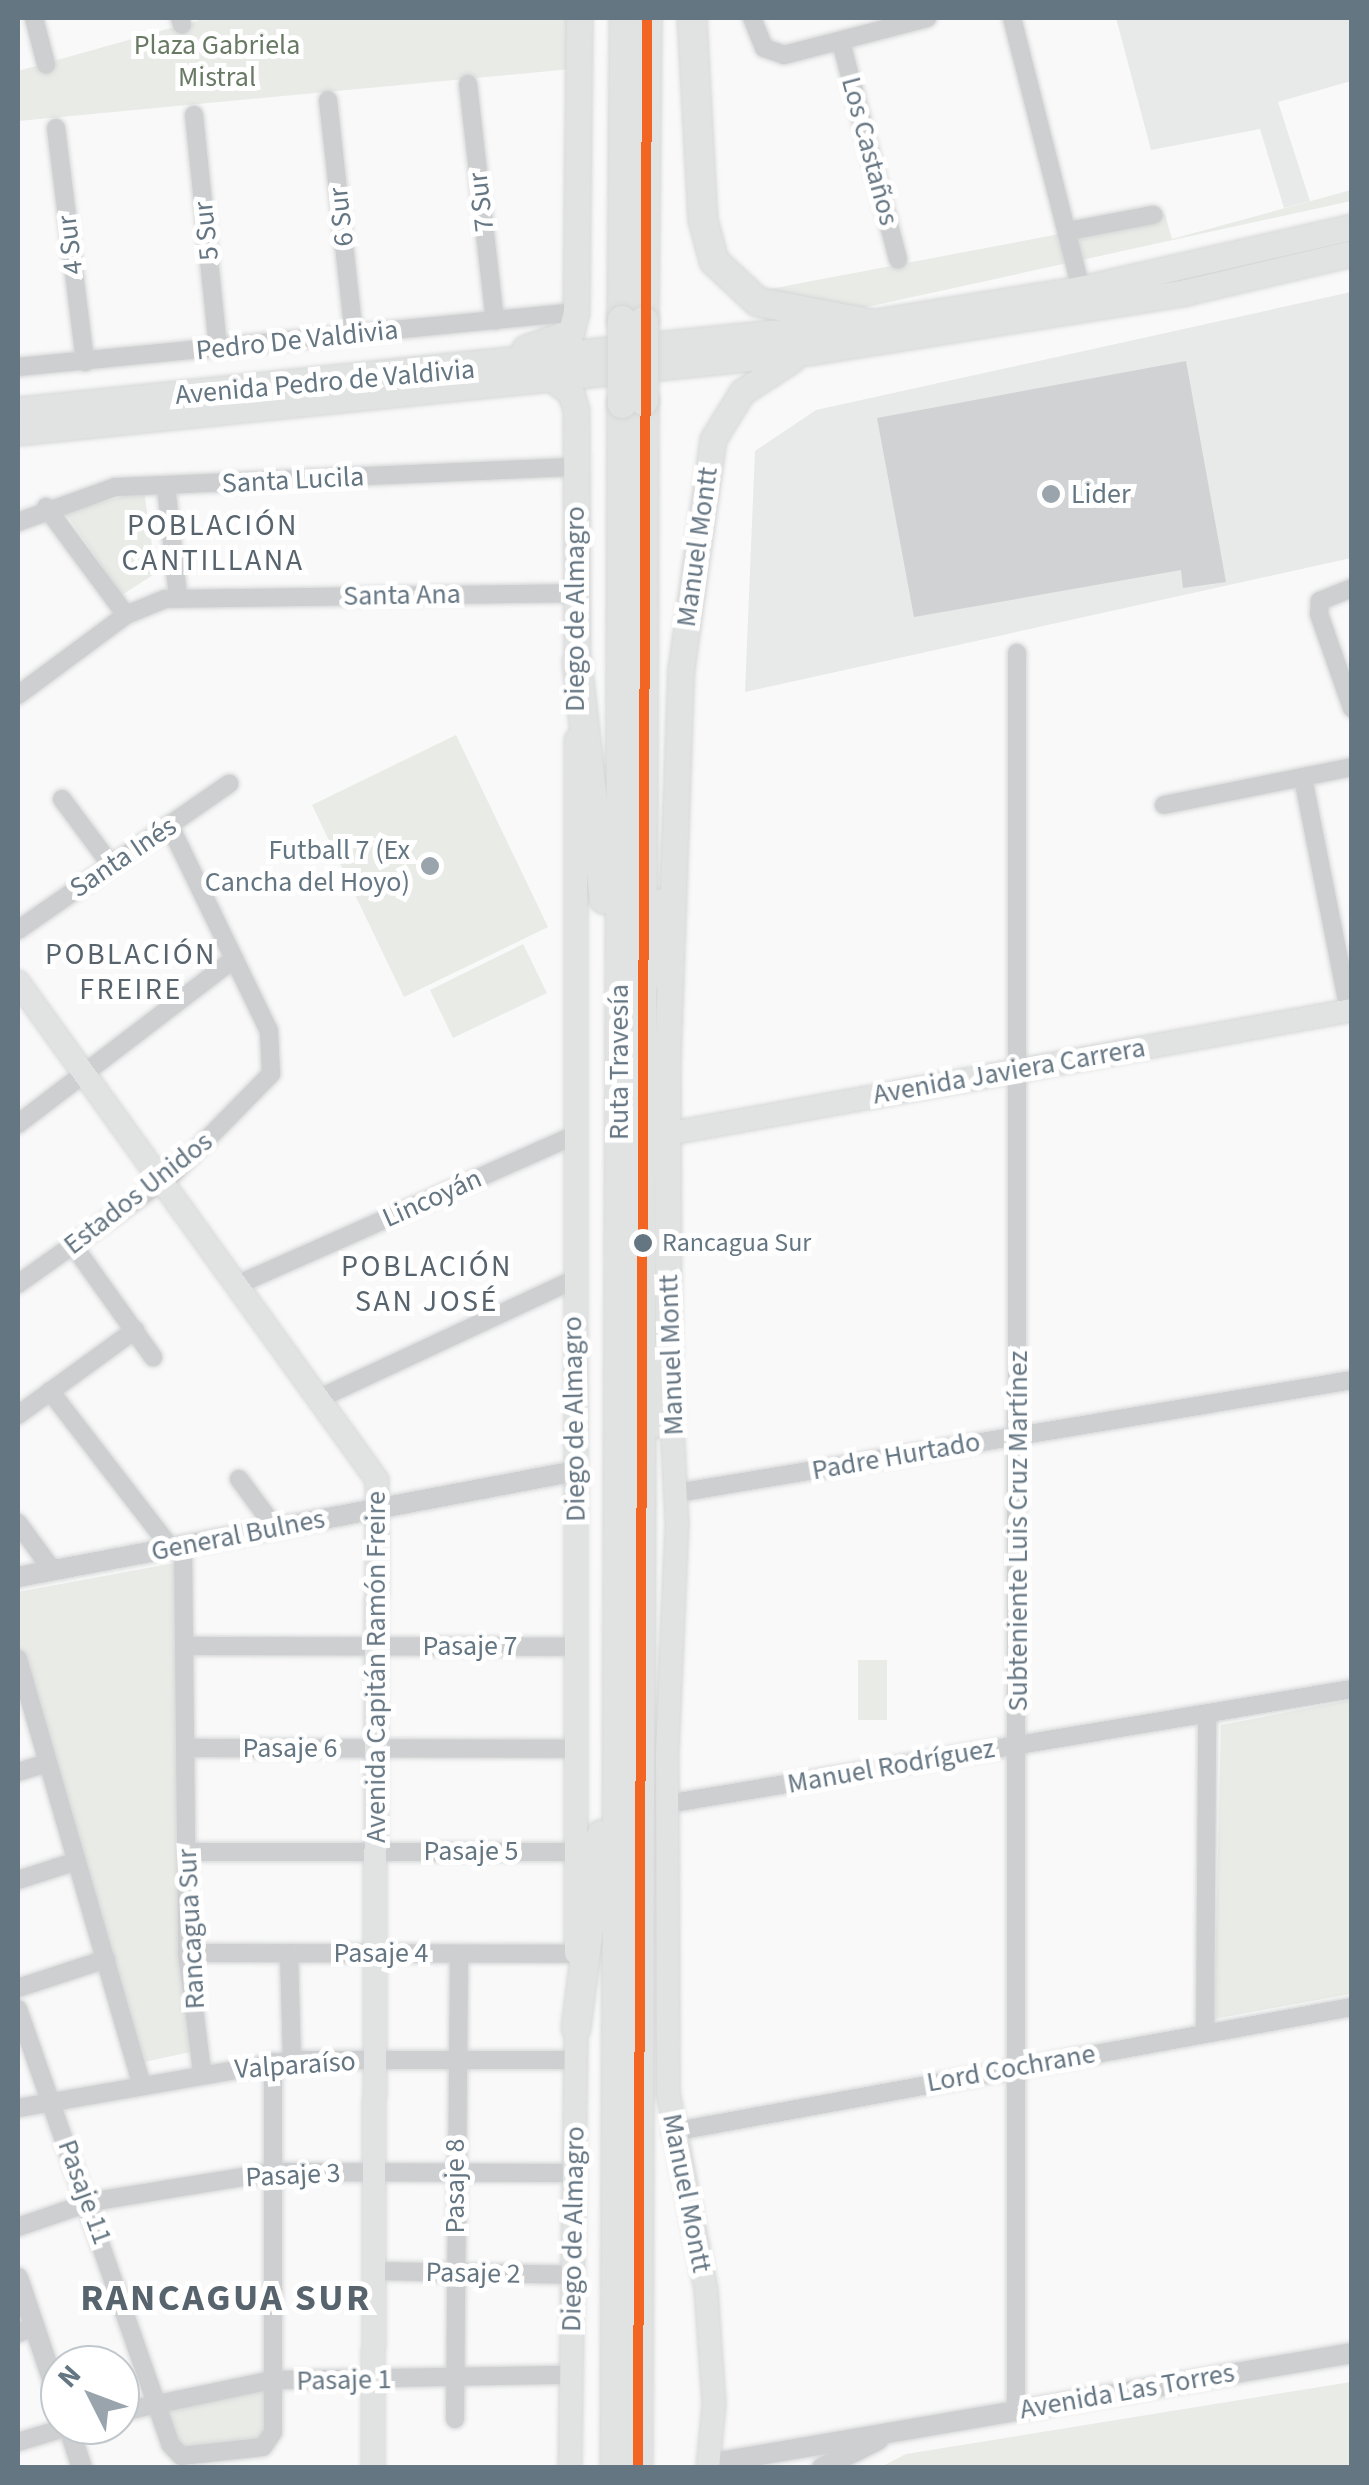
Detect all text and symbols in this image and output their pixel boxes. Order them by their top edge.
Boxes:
park label: Plaza Gabriela Mistral [134,28,300,94]
street label: Los Castaños [834,73,906,229]
street label: 7 Sur [461,170,501,234]
street label: 6 Sur [321,186,361,248]
street label: 5 Sur [186,200,226,262]
street label: 4 Sur [50,213,90,277]
street label: Pedro De Valdivia [194,313,400,367]
street label: Avenida Pedro de Valdivia [174,352,476,412]
street label: Santa Lucila [221,459,365,501]
street label: Manuel Montt [669,465,725,629]
place label: Lider [1071,477,1131,511]
marker: Lider [1040,483,1062,505]
street label: Diego de Almagro [558,506,592,712]
district label: POBLACIÓN CANTILLANA [121,508,305,578]
street label: Santa Ana [343,577,461,613]
street label: Santa Inés [63,809,183,905]
place label: Futball 7 (Ex Cancha del Hoyo) [205,833,410,899]
marker: Futball 7 (Ex Cancha del Hoyo) [419,855,441,877]
district label: POBLACIÓN FREIRE [45,937,217,1008]
street label: Ruta Travesía [602,984,636,1140]
street label: Avenida Javiera Carrera [870,1031,1148,1111]
street label: Estados Unidos [57,1124,219,1262]
street label: Lincoyán [377,1161,487,1235]
place label: Rancagua Sur [662,1227,811,1259]
marker: Rancagua Sur [633,1233,653,1253]
district label: POBLACIÓN SAN JOSÉ [341,1249,513,1320]
street label: Manuel Montt [651,1274,691,1436]
street label: Diego de Almagro [555,1316,593,1522]
street label: Subteniente Luis Cruz Martínez [1001,1351,1035,1711]
street label: Padre Hurtado [809,1425,983,1487]
street label: Avenida Capitán Ramón Freire [359,1491,393,1843]
street label: General Bulnes [148,1502,328,1568]
street label: Pasaje 7 [423,1629,517,1663]
street label: Pasaje 6 [243,1731,337,1765]
street label: Manuel Rodríguez [785,1731,997,1801]
street label: Pasaje 5 [424,1834,518,1868]
street label: Rancagua Sur [170,1848,212,2010]
street label: Pasaje 4 [334,1936,428,1970]
street label: Lord Cochrane [924,2037,1098,2099]
street label: Valparaíso [233,2044,357,2086]
street label: Manuel Montt [655,2111,719,2275]
street label: Diego de Almagro [554,2126,592,2332]
street label: Pasaje 11 [51,2135,119,2249]
street label: Pasaje 8 [438,2139,472,2233]
street label: Pasaje 3 [245,2156,341,2194]
street label: Pasaje 2 [425,2255,521,2291]
district label: RANCAGUA SUR [80,2276,372,2322]
north arrow [40,2345,140,2445]
text: N [48,2356,90,2397]
street label: Avenida Las Torres [1017,2356,1237,2426]
street label: Pasaje 1 [296,2362,392,2398]

